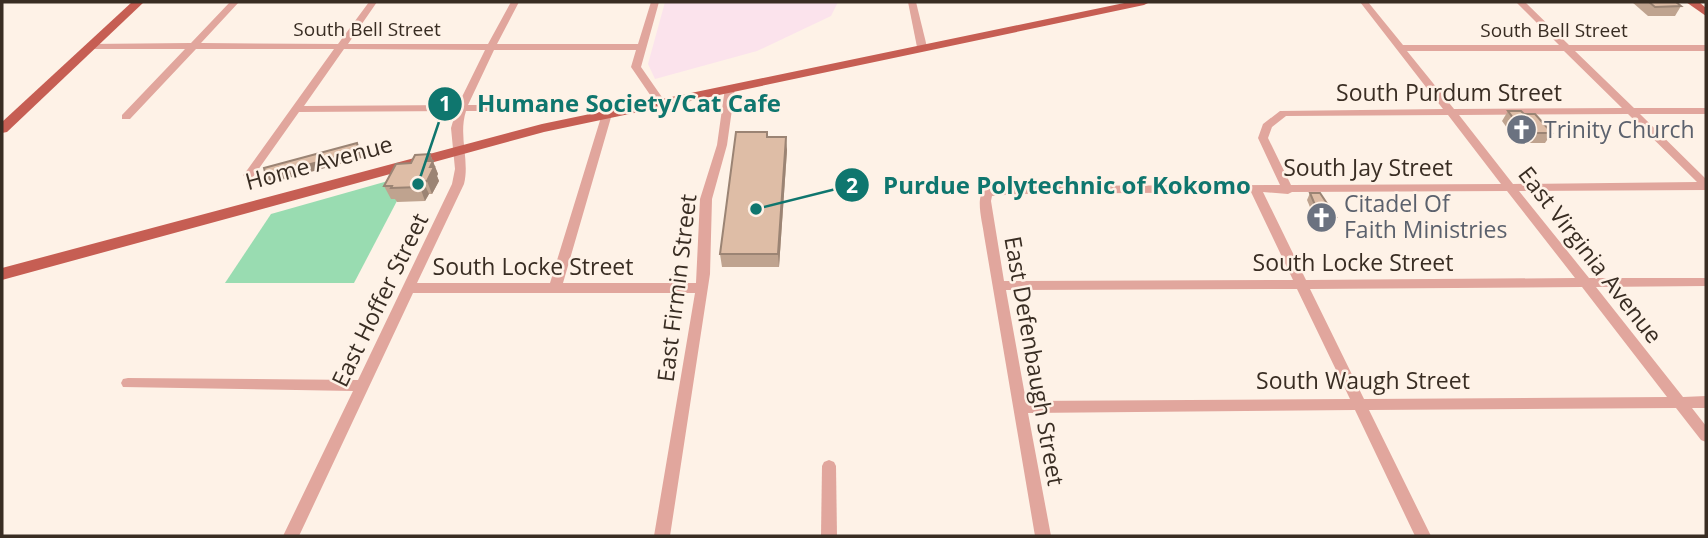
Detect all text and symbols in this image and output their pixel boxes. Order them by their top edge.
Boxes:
street label: South Bell Street [293,16,441,42]
street label: South Bell Street [1480,17,1628,43]
street label: South Purdum Street [1336,76,1562,108]
callout: Humane Society/Cat Cafe [428,81,795,126]
text: Humane Society/Cat Cafe [477,86,781,119]
text: 1 [439,89,451,117]
church icon: Trinity Church [1504,113,1538,147]
place label: Trinity Church [1544,113,1695,145]
street label: Home Avenue [242,127,396,197]
street label: South Jay Street [1283,151,1453,183]
street label: East Virginia Avenue [1511,159,1670,350]
callout: Purdue Polytechnic of Kokomo [834,163,1265,208]
text: Purdue Polytechnic of Kokomo [883,168,1251,201]
text: 2 [846,171,858,199]
place label: Citadel Of Faith Ministries [1344,187,1507,245]
street label: East Firmin Street [649,192,703,384]
church icon: Citadel Of Faith Ministries [1304,200,1338,234]
street label: East Hoffer Street [323,207,435,392]
street label: East Defenbaugh Street [997,234,1073,488]
street label: South Locke Street [1253,246,1453,278]
street label: South Locke Street [433,250,633,282]
street label: South Waugh Street [1256,364,1470,396]

